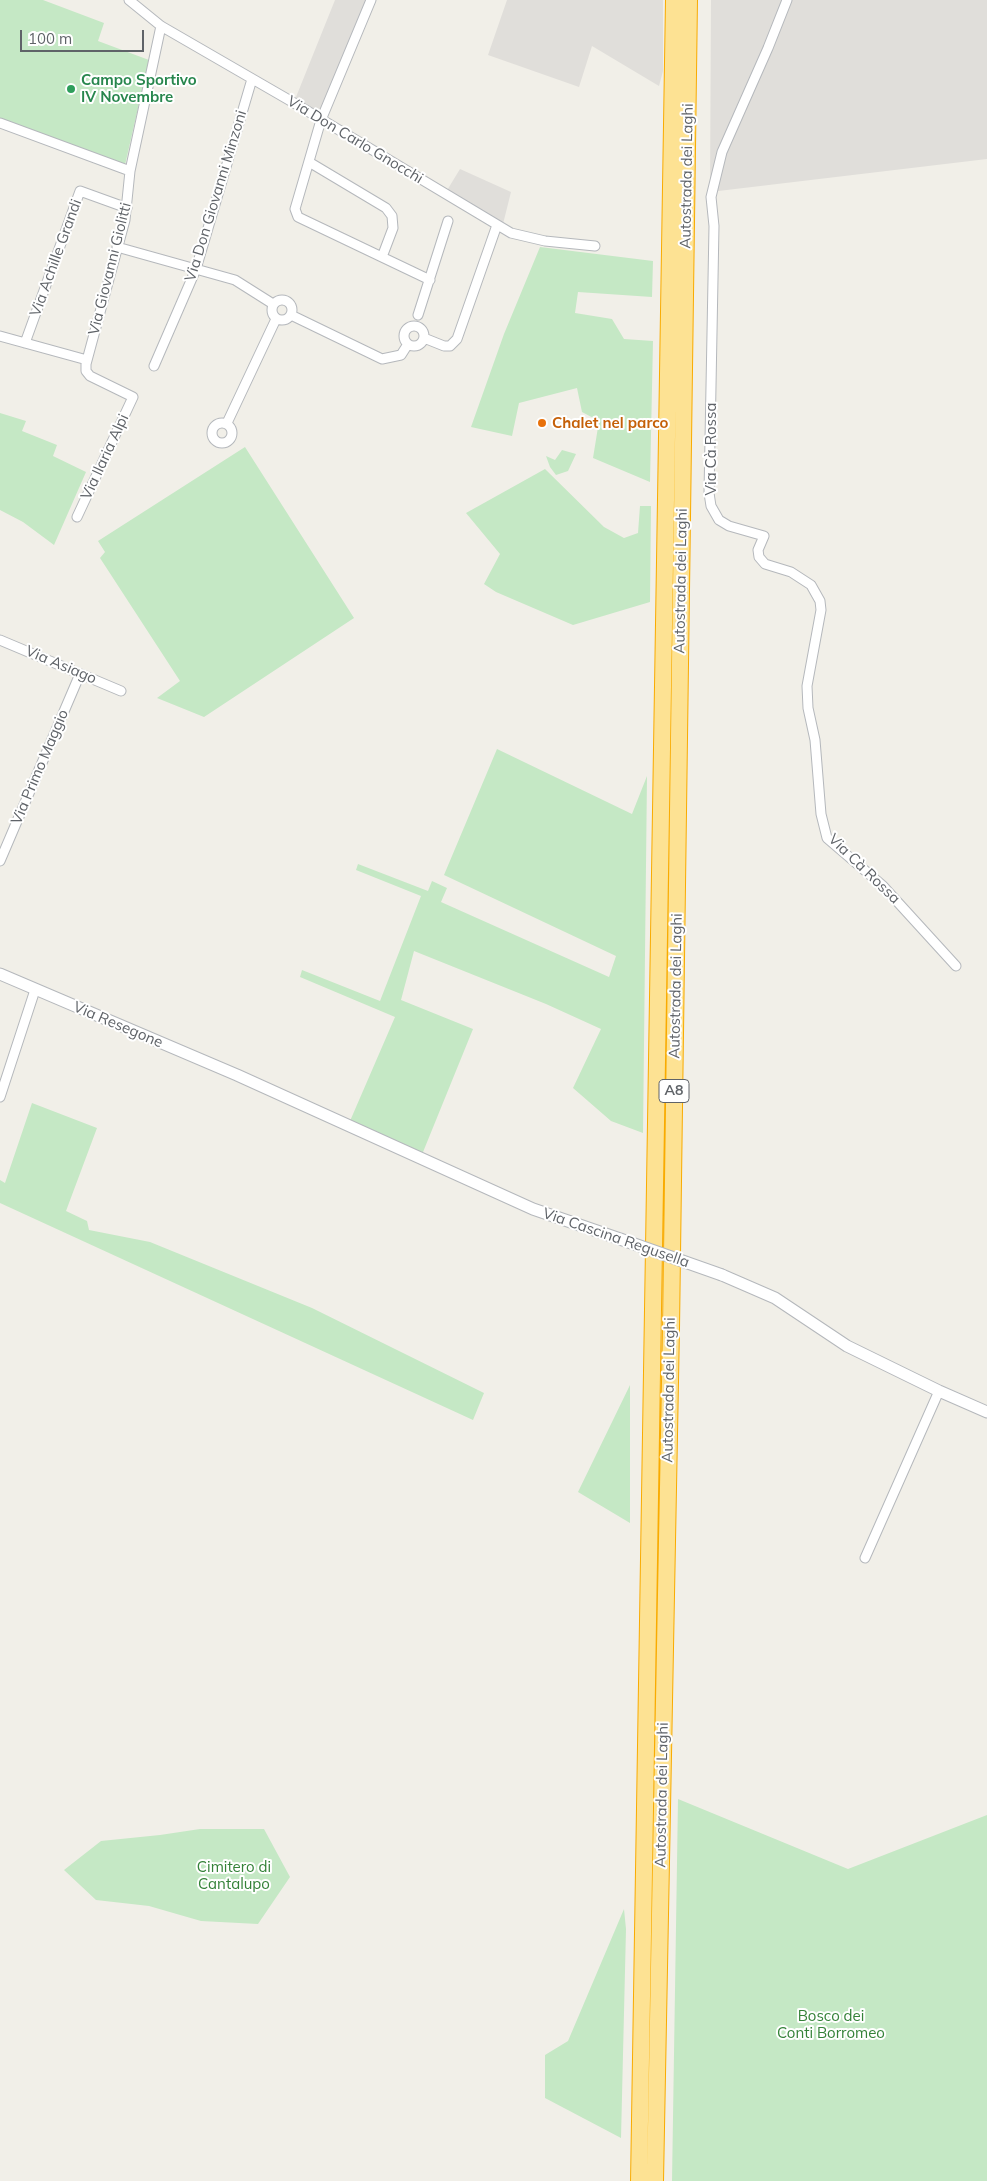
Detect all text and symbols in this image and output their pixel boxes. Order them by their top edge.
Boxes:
scale bar [22,20,146,52]
text: 100 m [28,29,72,48]
place label: Campo Sportivo IV Novembre [81,71,197,106]
marker: Campo Sportivo IV Novembre [65,83,77,95]
street label: Via Don Carlo Gnocchi [284,92,426,188]
street label: Autostrada dei Laghi [677,103,697,249]
street label: Via Don Giovanni Minzoni [181,108,251,284]
street label: Via Achille Grandi [26,197,86,319]
street label: Via Giovanni Giolitti [85,201,135,337]
street label: Via Cà Rossa [702,403,720,495]
street label: Via Ilaria Alpi [77,411,133,503]
place label: Chalet nel parco [552,414,668,432]
marker: Chalet nel parco [536,417,548,429]
street label: Autostrada dei Laghi [671,508,691,654]
street label: Via Asiago [23,642,99,688]
street label: Via Primo Maggio [8,707,72,827]
street label: Via Cà Rossa [824,830,904,908]
street label: Autostrada dei Laghi [666,913,686,1059]
street label: Via Resegone [71,998,165,1052]
road number: A8 [659,1080,689,1102]
street label: Via Cascina Regusella [540,1204,692,1272]
street label: Autostrada dei Laghi [659,1317,679,1463]
street label: Autostrada dei Laghi [652,1722,672,1868]
park label: Cimitero di Cantalupo [197,1858,271,1893]
park label: Bosco dei Conti Borromeo [777,2007,885,2042]

